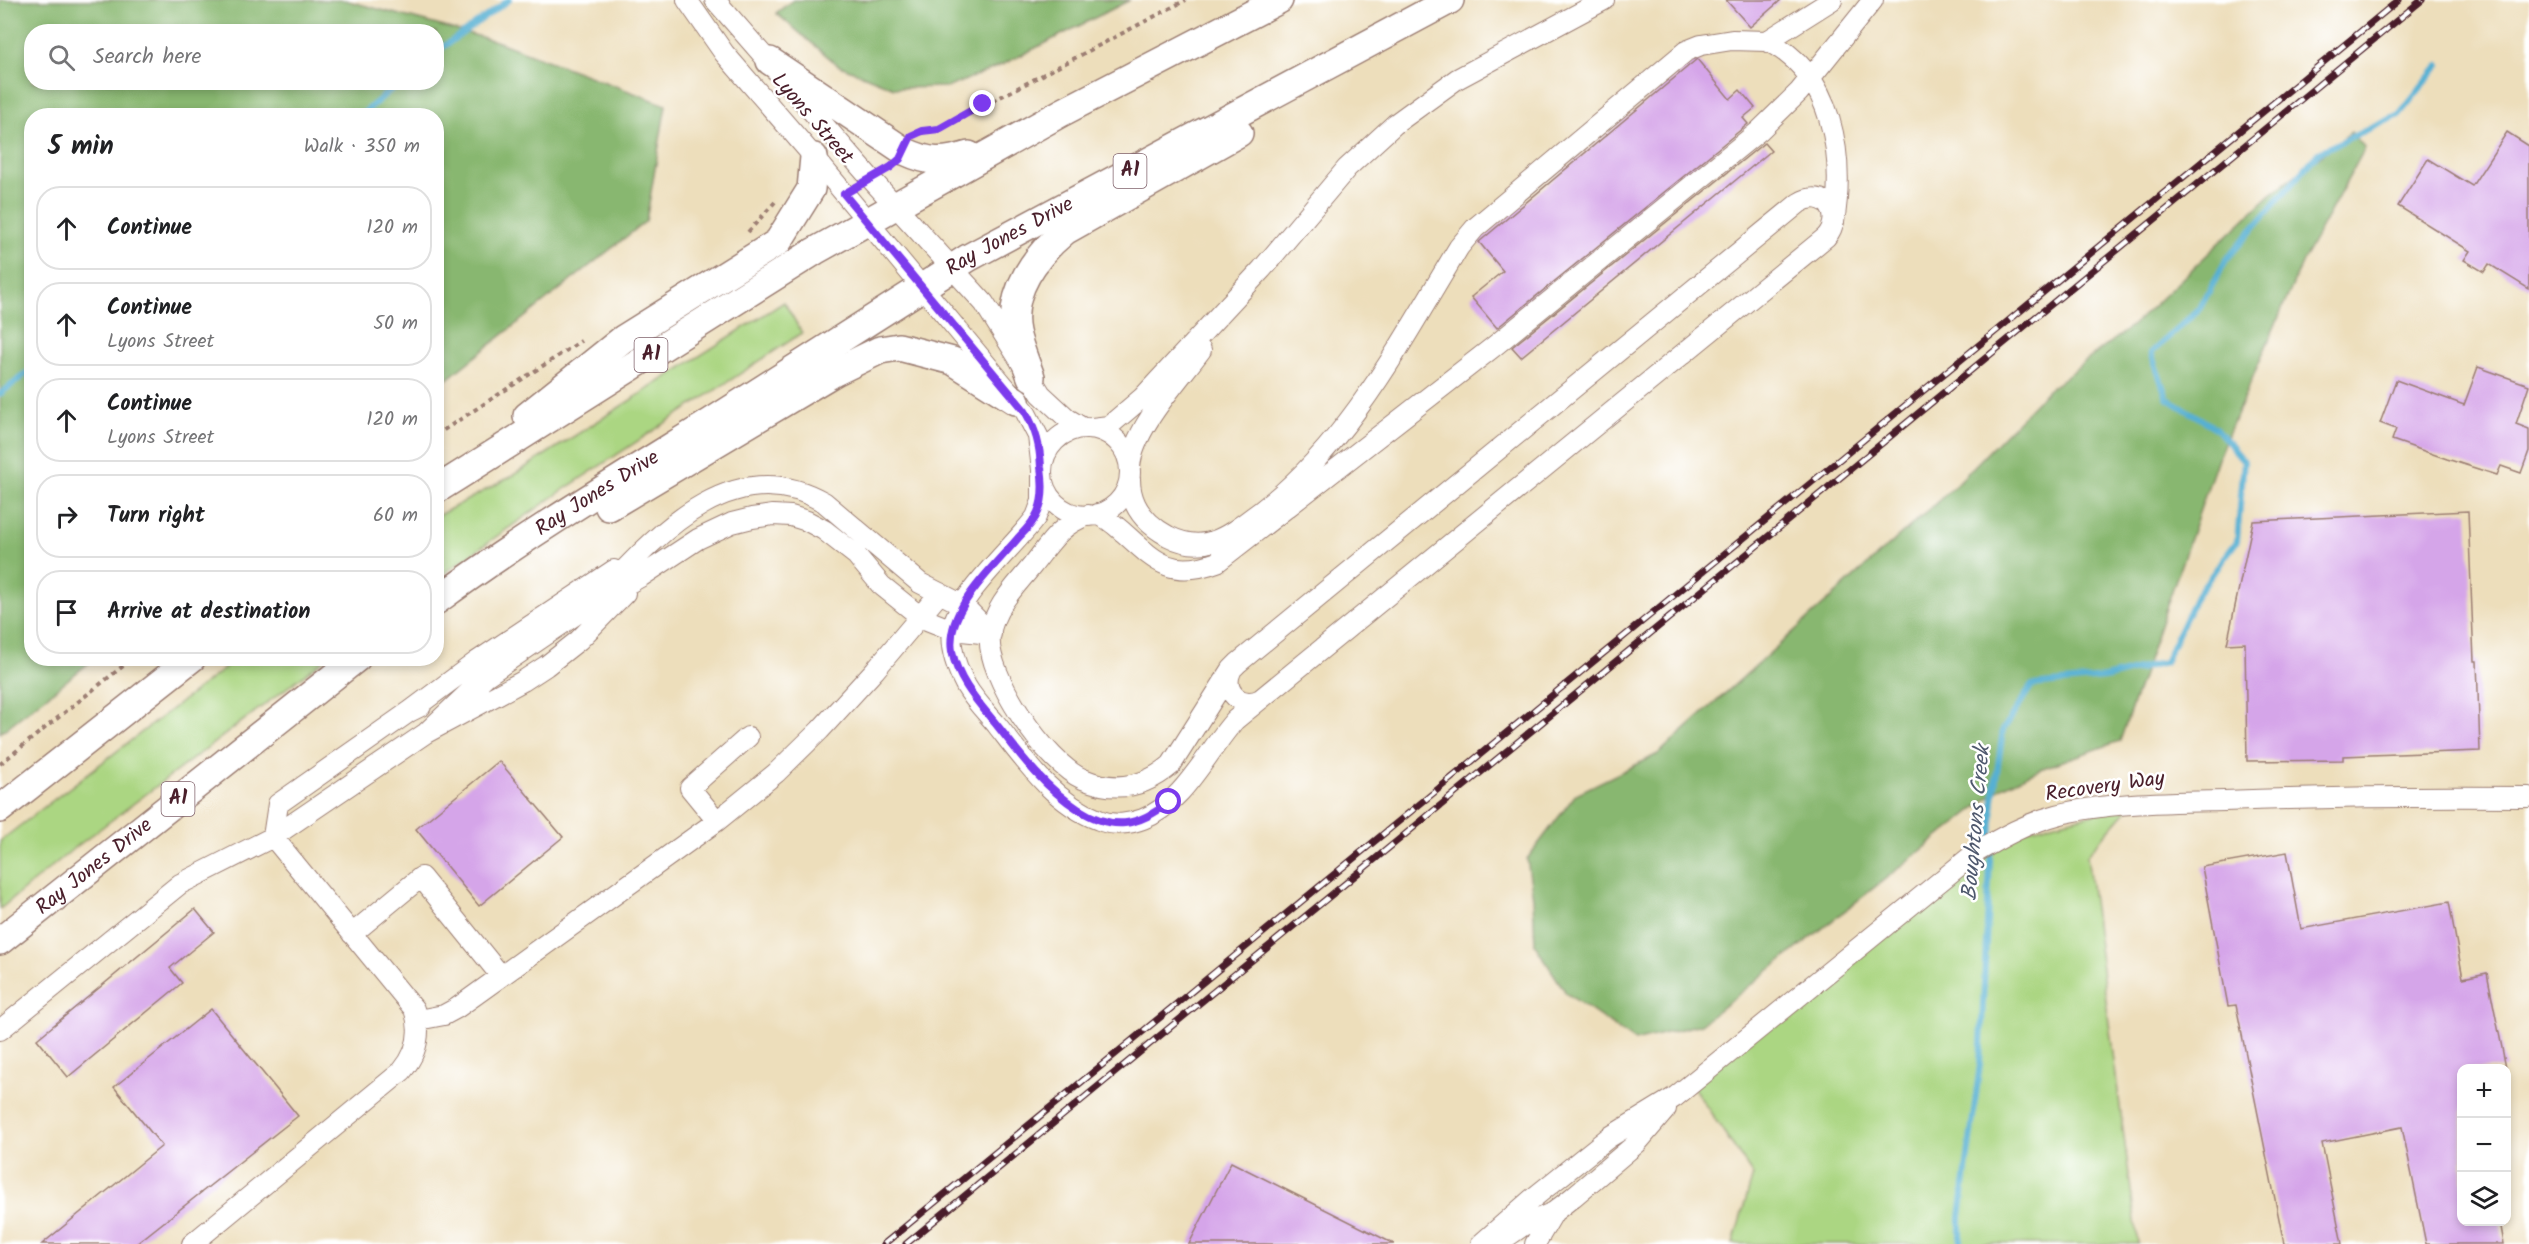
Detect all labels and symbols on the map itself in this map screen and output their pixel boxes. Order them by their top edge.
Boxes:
street label: Lyons Street [763,66,862,173]
route end [969,90,995,116]
road number: A1 [1114,154,1146,188]
street label: Ray Jones Drive [939,188,1080,285]
road number: A1 [634,338,668,372]
street label: Ray Jones Drive [528,441,666,545]
water label: Boughtons Creek [1953,740,2002,902]
street label: Recovery Way [2043,762,2167,812]
road number: A1 [162,782,195,816]
route start [1155,788,1181,814]
street label: Ray Jones Drive [28,809,160,923]

